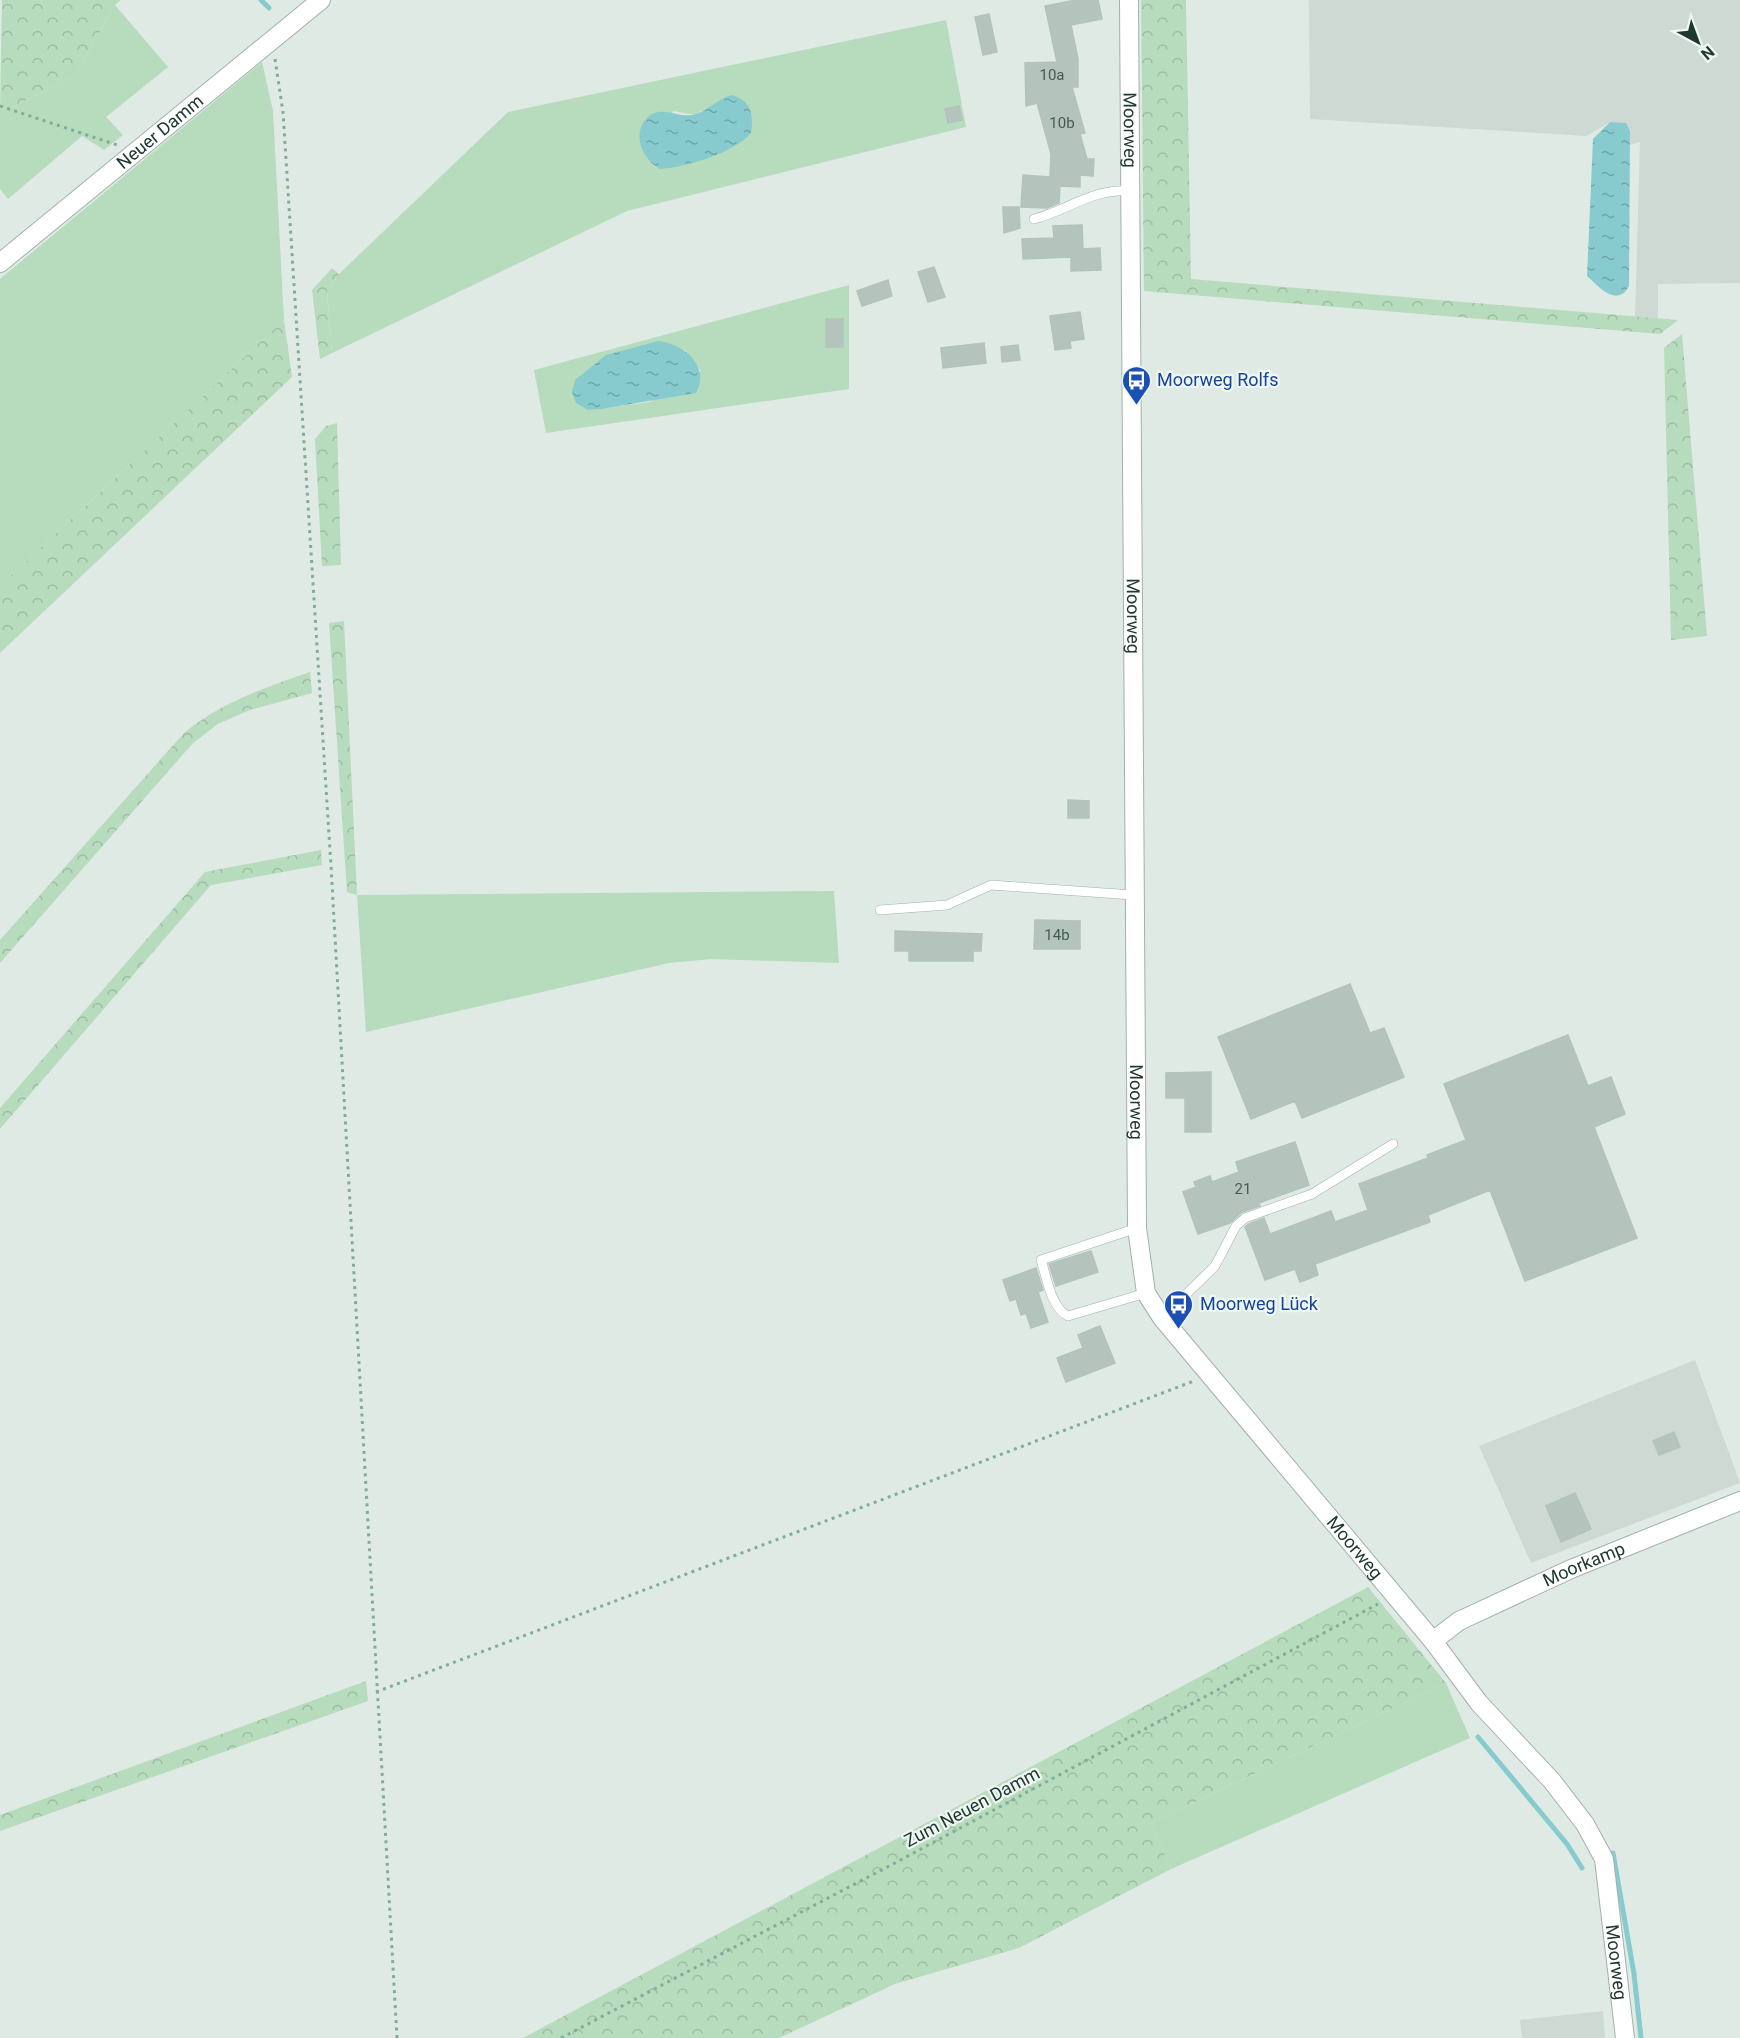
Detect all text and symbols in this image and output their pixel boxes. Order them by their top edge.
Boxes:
north arrow [1668,12,1728,72]
text: N [1697,42,1718,64]
house number: 10a [1039,66,1065,84]
street label: Neuer Damm [112,90,207,173]
street label: Moorweg [1120,92,1141,168]
house number: 10b [1049,114,1075,132]
bus stop icon: Moorweg Rolfs [1120,364,1152,406]
place label: Moorweg Rolfs [1157,369,1278,390]
street label: Moorweg [1123,578,1144,654]
house number: 14b [1044,926,1070,944]
street label: Moorweg [1126,1064,1147,1140]
house number: 21 [1235,1180,1251,1198]
bus stop icon: Moorweg Lück [1163,1288,1195,1330]
place label: Moorweg Lück [1200,1293,1319,1314]
street label: Moorweg [1323,1512,1387,1583]
street label: Moorkamp [1539,1537,1628,1591]
street label: Zum Neuen Damm [901,1762,1043,1851]
street label: Moorweg [1602,1923,1631,2001]

